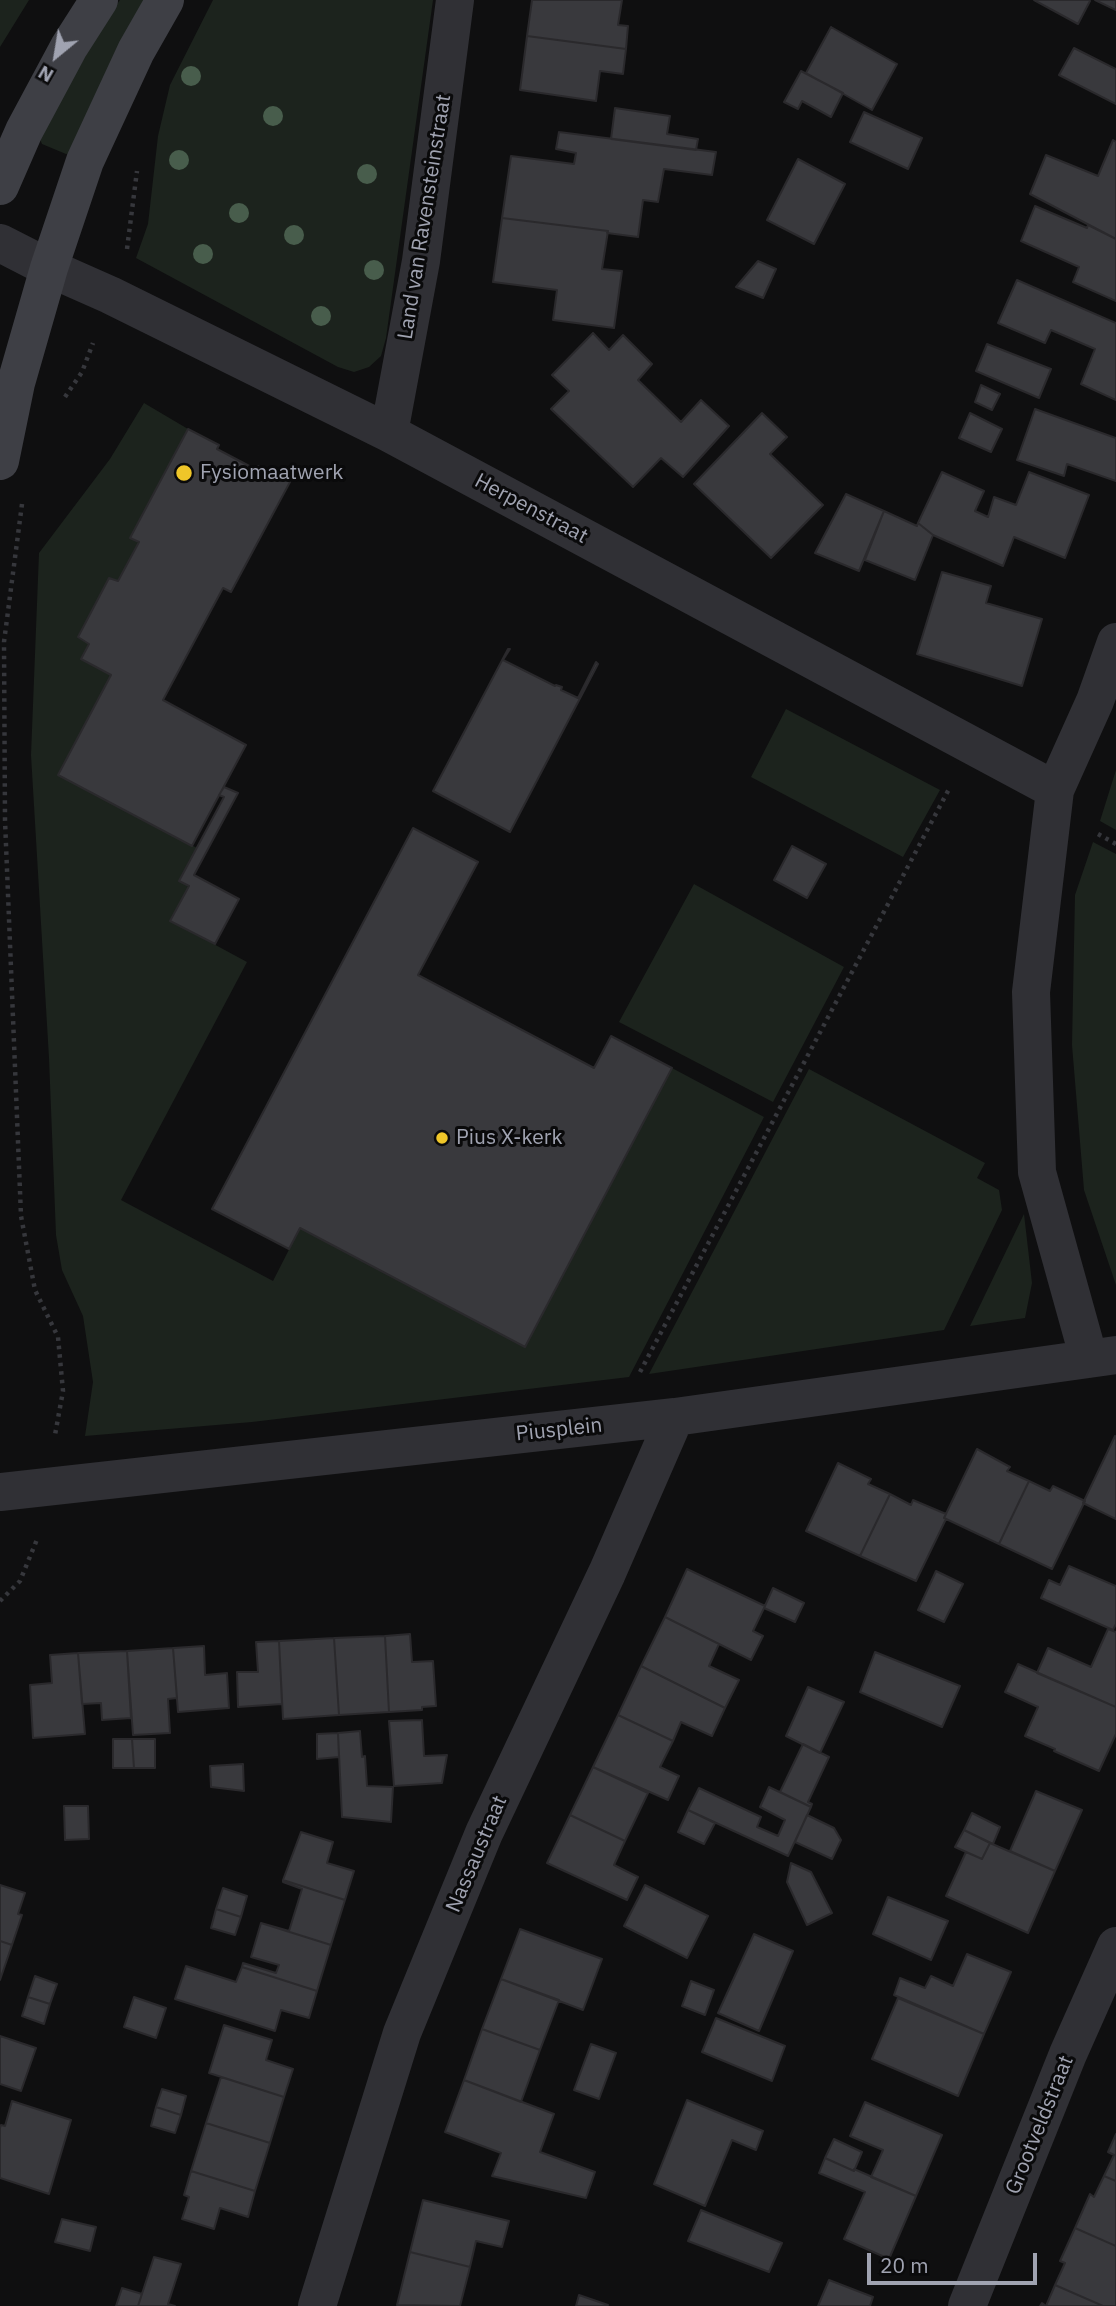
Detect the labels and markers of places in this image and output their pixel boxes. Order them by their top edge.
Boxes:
place label: Fysiomaatwerk [200,460,343,486]
marker: Fysiomaatwerk [174,463,194,483]
place label: Pius X-kerk [456,1125,563,1151]
marker: Pius X-kerk [434,1130,450,1146]

